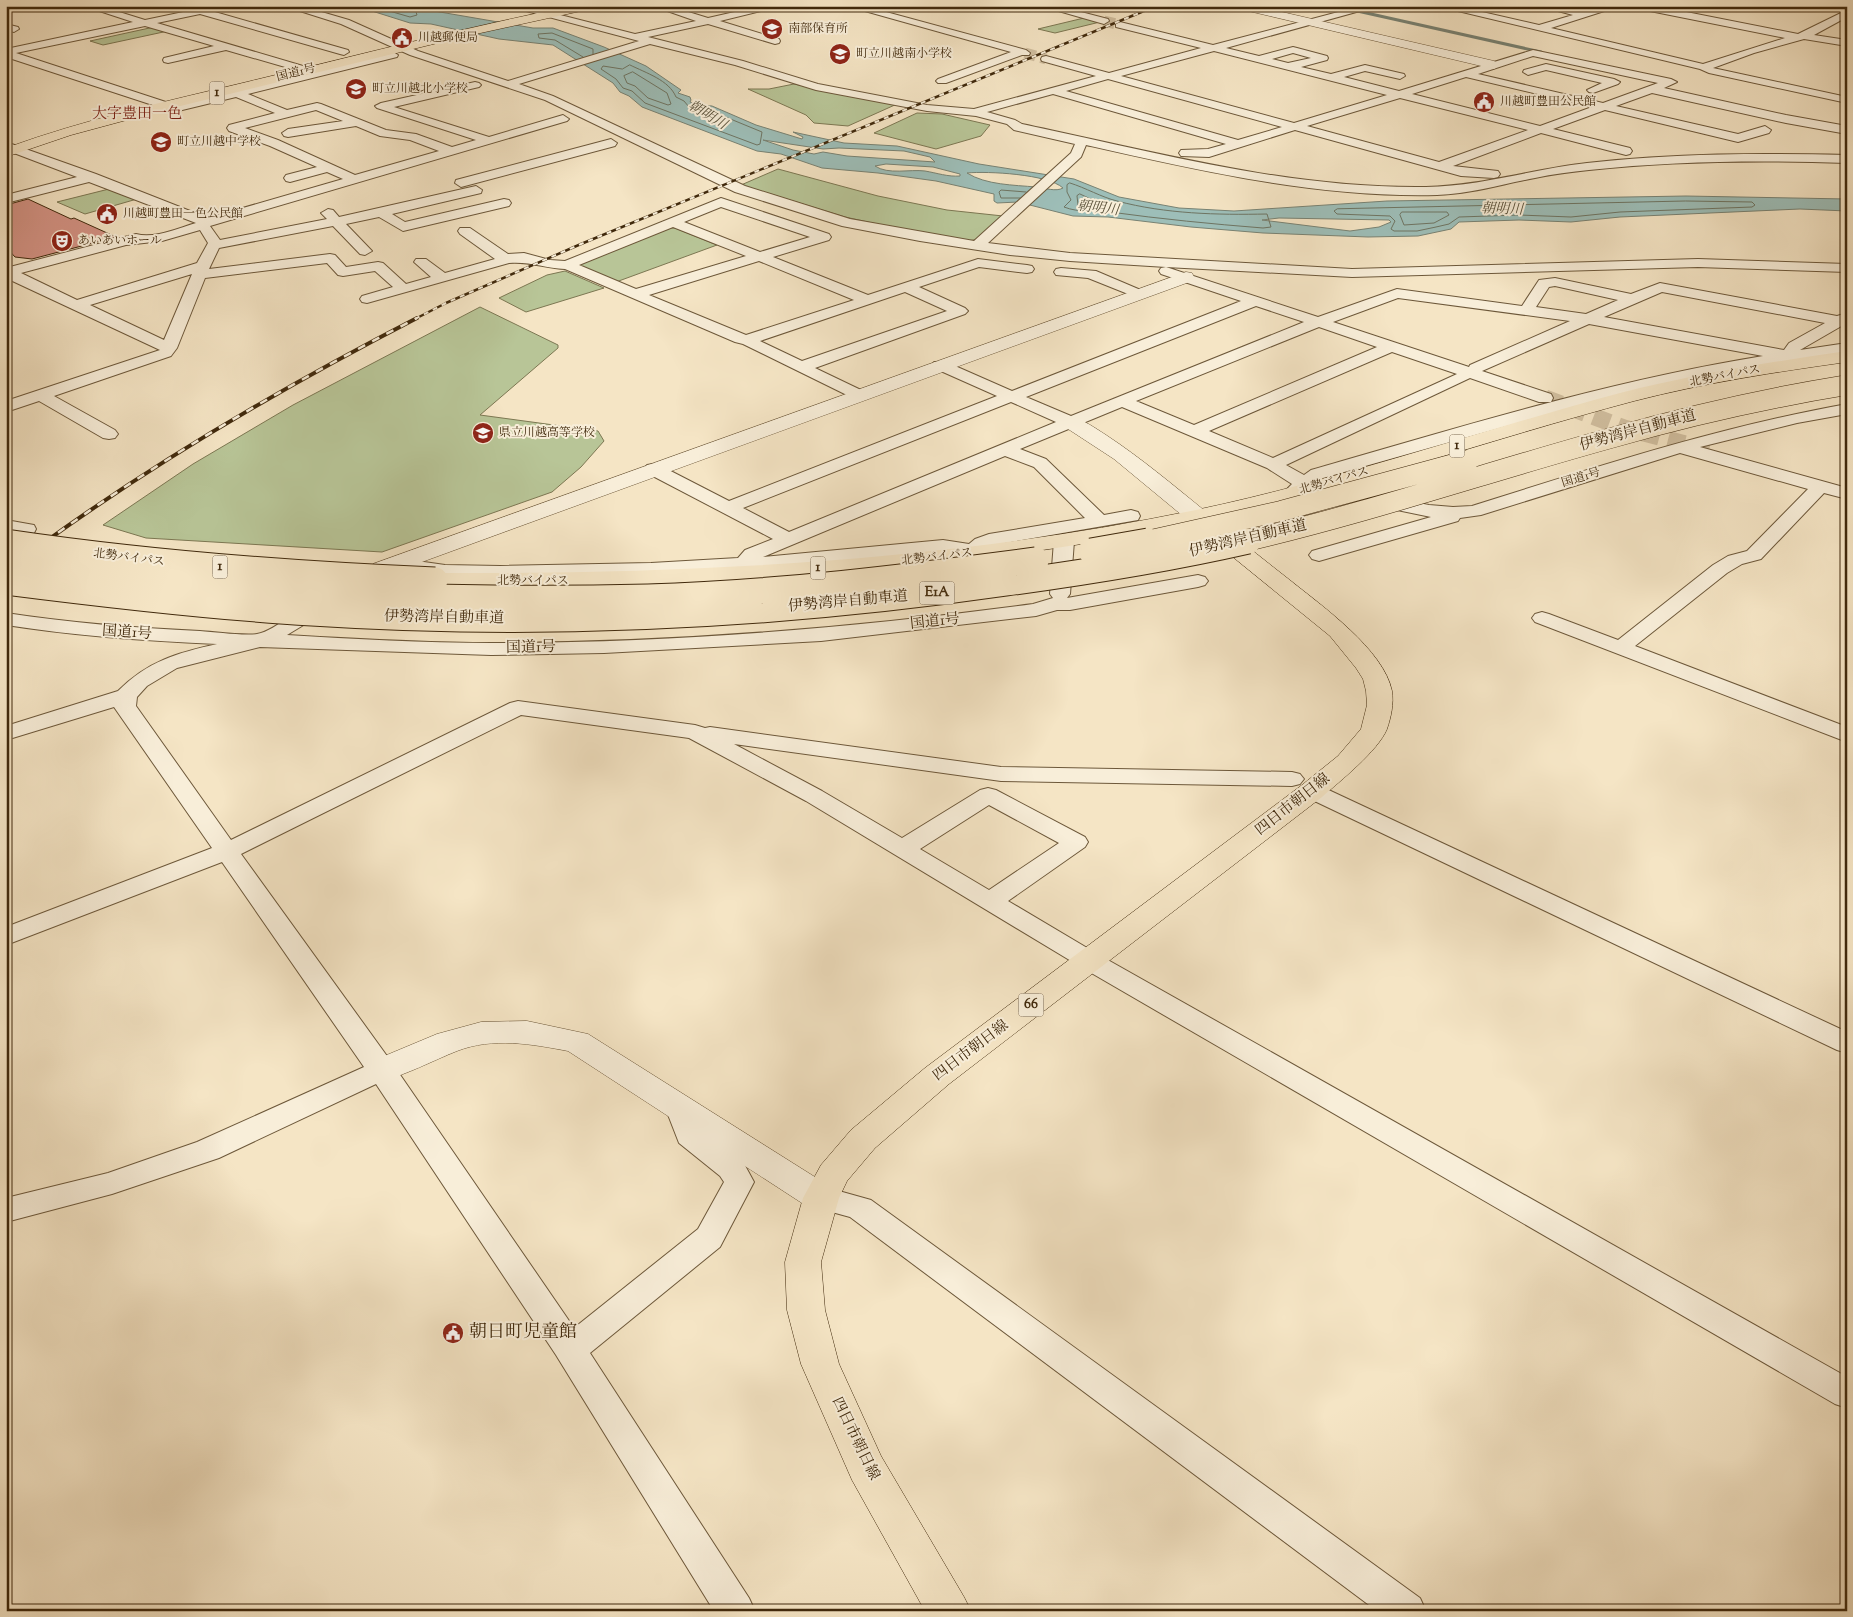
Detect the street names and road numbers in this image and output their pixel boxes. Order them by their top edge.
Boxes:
street label: 国道1号 [274,59,318,87]
road number: 1 [210,82,224,105]
street label: 北勢バイパス [1688,360,1762,392]
street label: 伊勢湾岸自動車道 [1577,405,1699,457]
road number: 1 [1450,434,1464,458]
street label: 北勢バイパス [1297,462,1371,500]
street label: 国道1号 [1559,464,1603,492]
street label: 伊勢湾岸自動車道 [1187,515,1309,563]
street label: 北勢バイパス [900,544,974,570]
street label: 北勢バイパス [92,545,166,571]
road number: 1 [212,556,228,578]
road number: 1 [810,556,826,580]
street label: 北勢バイパス [497,572,569,590]
road number: E1A [920,582,954,604]
street label: 伊勢湾岸自動車道 [787,586,909,618]
street label: 伊勢湾岸自動車道 [384,606,504,630]
street label: 国道1号 [909,609,961,635]
street label: 国道1号 [101,621,153,645]
street label: 国道1号 [506,637,556,659]
street label: 四日市朝日線 [1251,769,1335,841]
road number: 66 [1018,994,1044,1016]
street label: 四日市朝日線 [929,1016,1013,1086]
street label: 四日市朝日線 [826,1394,884,1484]

